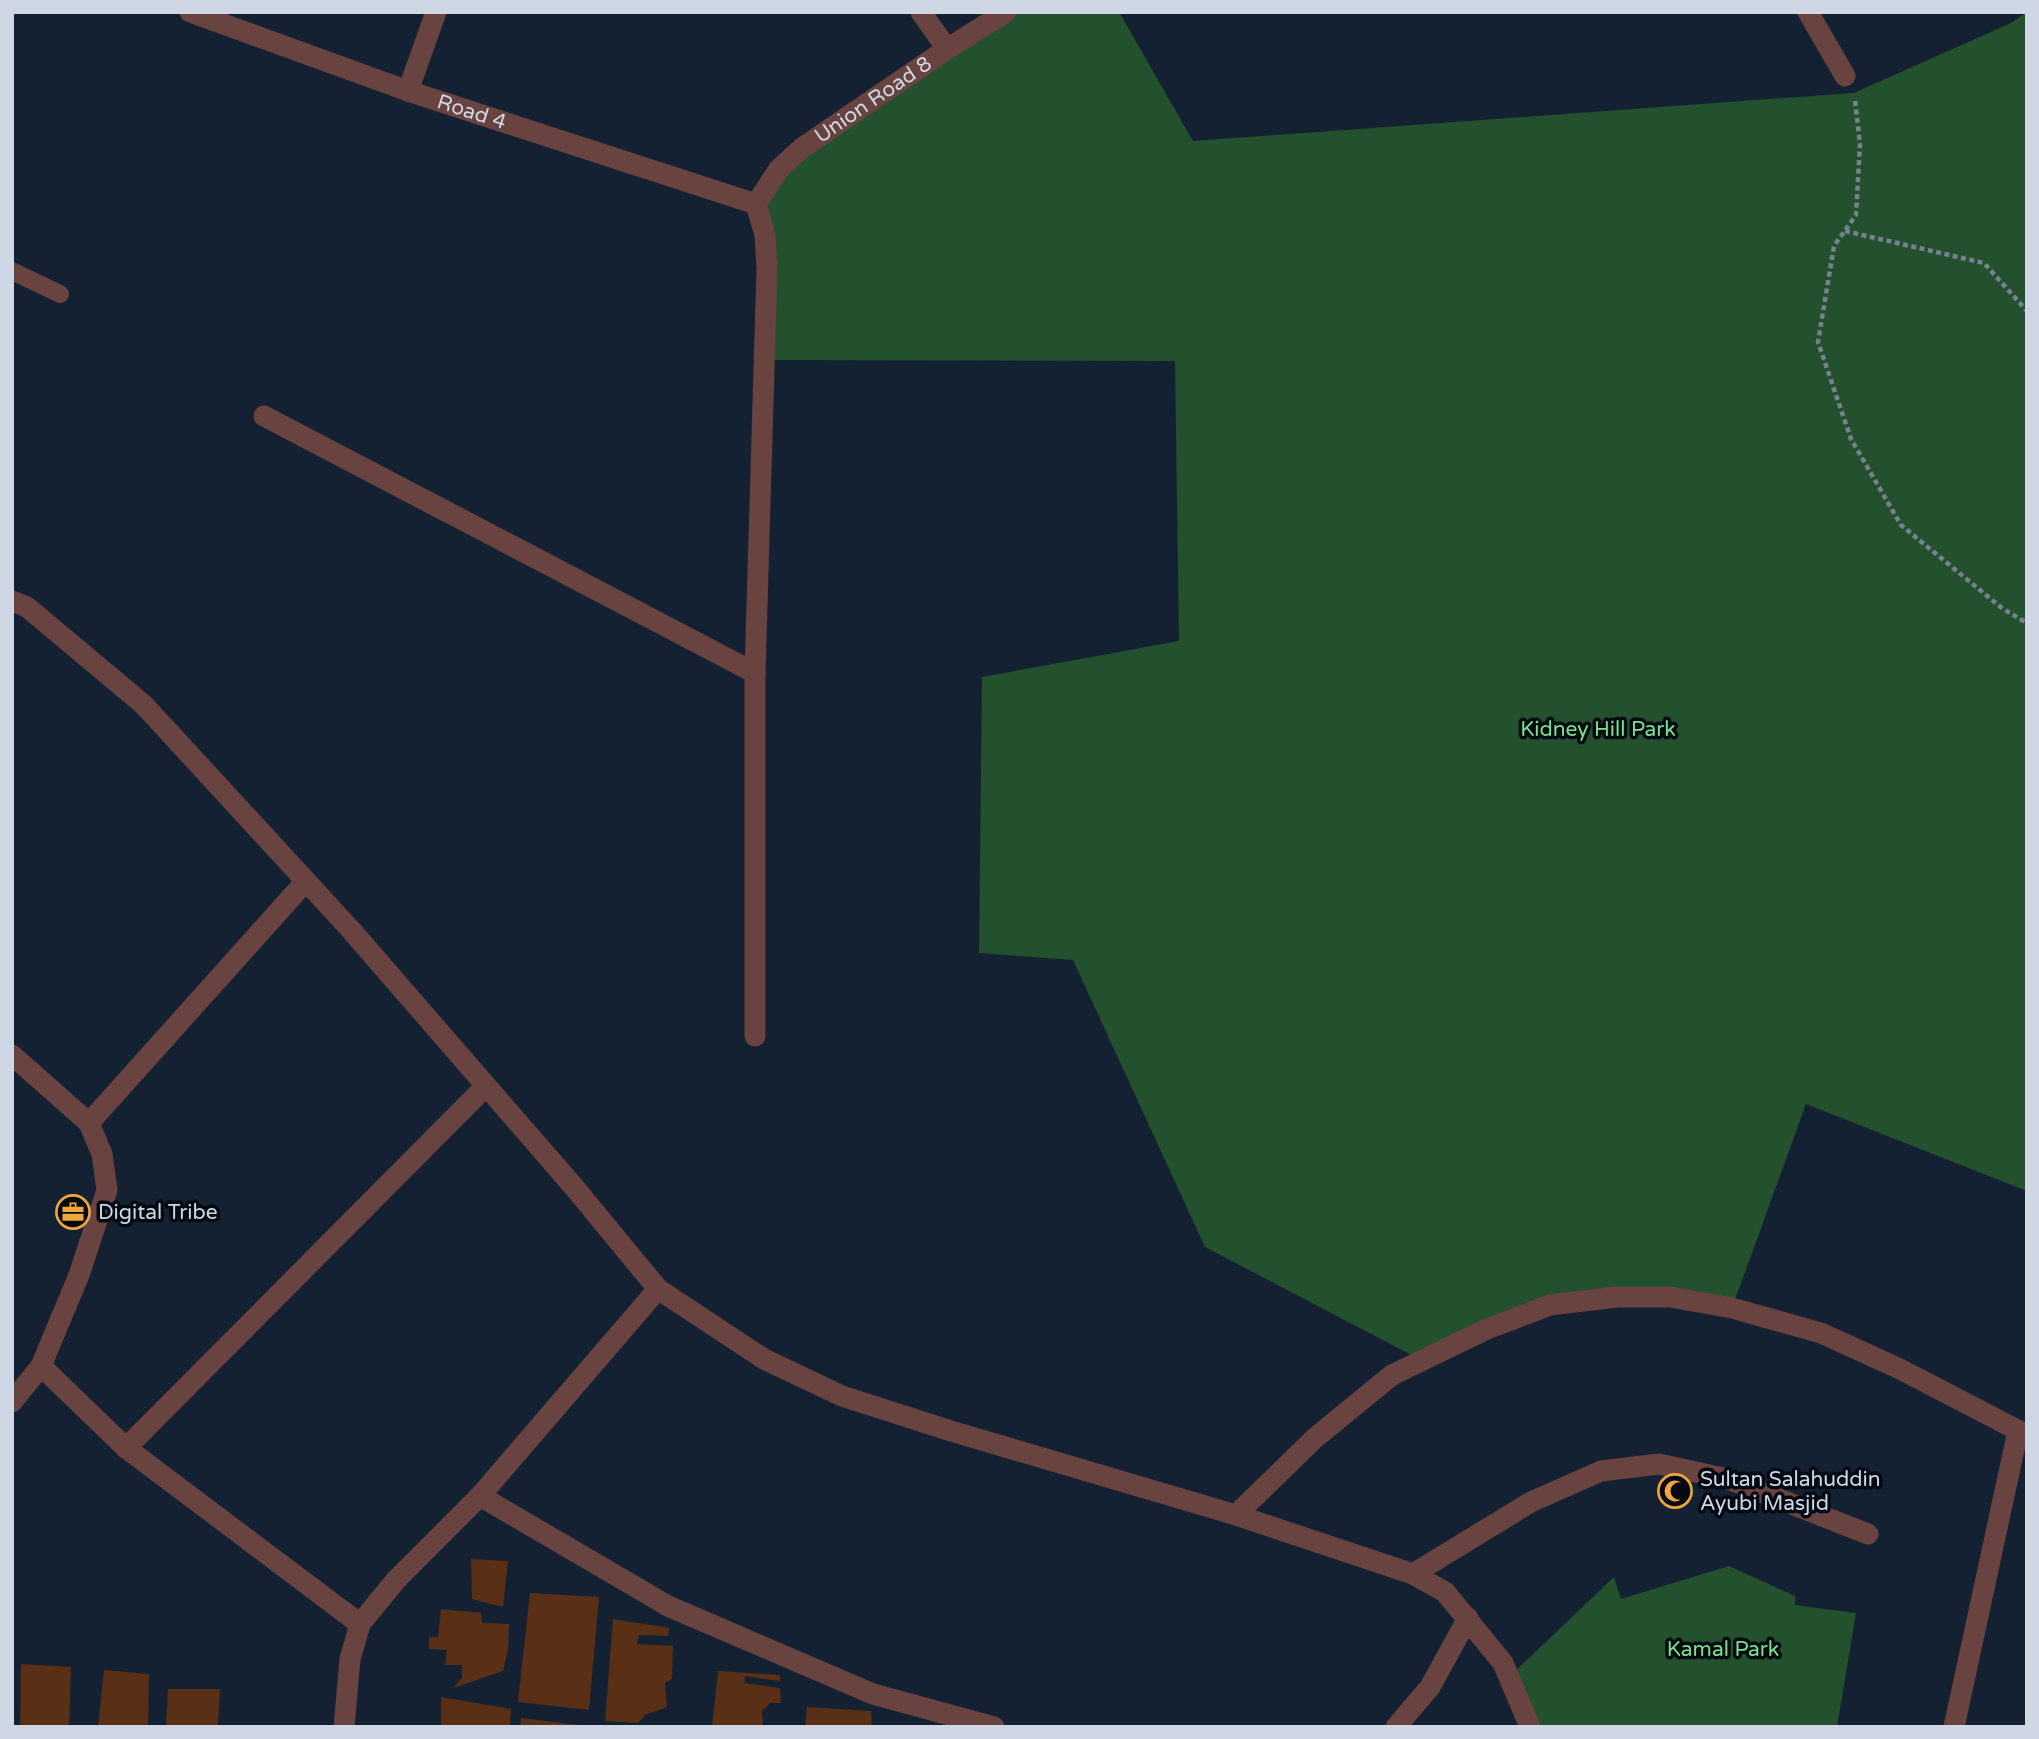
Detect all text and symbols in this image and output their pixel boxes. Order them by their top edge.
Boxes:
street label: Union Road 8 [810,51,936,148]
street label: Road 4 [434,89,510,135]
park label: Kidney Hill Park [1520,717,1676,742]
office icon: Digital Tribe [54,1193,92,1231]
place label: Digital Tribe [98,1200,218,1225]
place label: Sultan Salahuddin Ayubi Masjid [1700,1467,1881,1516]
mosque icon: Sultan Salahuddin Ayubi Masjid [1656,1472,1694,1510]
park label: Kamal Park [1667,1637,1779,1662]

